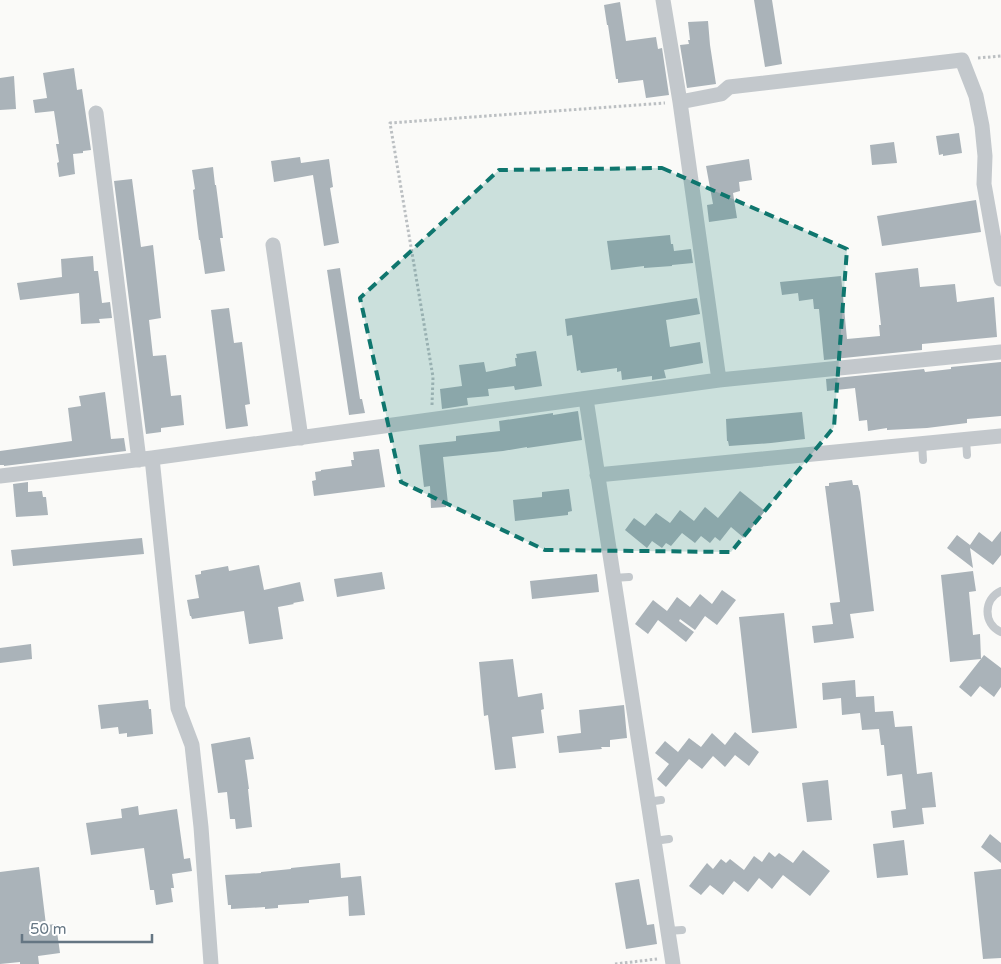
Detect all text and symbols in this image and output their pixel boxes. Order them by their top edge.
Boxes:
scale bar [22,912,152,944]
text: 50 m [30,920,67,938]

